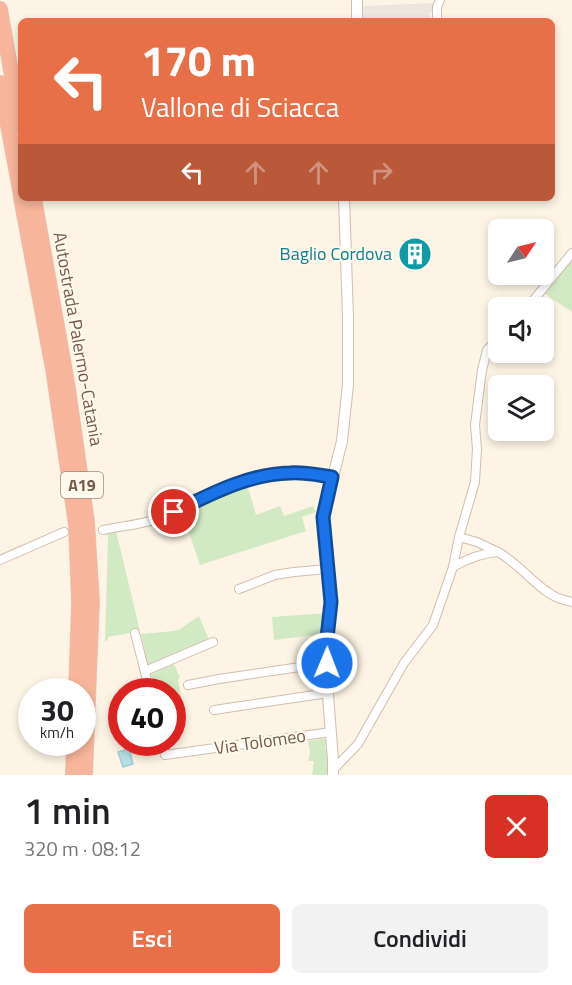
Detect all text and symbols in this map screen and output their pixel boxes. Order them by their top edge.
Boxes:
text: 170 m [141,28,256,92]
icon: left [42,42,120,120]
text: Vallone di Sciacca [141,86,339,127]
icon: left [176,156,209,189]
icon: ahead [239,156,272,189]
icon: ahead [302,156,335,189]
icon: right [365,156,398,189]
north arrow [488,219,554,285]
map controls [488,219,554,441]
street label: Autostrada Palermo-Catania [46,230,111,448]
building icon: Baglio Cordova [397,236,433,272]
place label: Baglio Cordova [280,240,392,267]
button: sound [488,297,554,363]
button: layers [488,375,554,441]
road number: A19 [61,472,103,498]
pin [148,486,199,537]
icon: arrive [157,495,190,528]
position arrow [295,631,359,695]
speed limit sign: 40 [108,678,186,756]
text: 30 [40,687,74,733]
text: km/h [40,721,74,744]
street label: Via Tolomeo [212,722,307,761]
text: 1 min [24,783,111,838]
button: close [485,795,548,858]
text: 320 m · 08:12 [24,833,141,864]
button: Esci [24,904,280,973]
button: Condividi [292,904,548,973]

